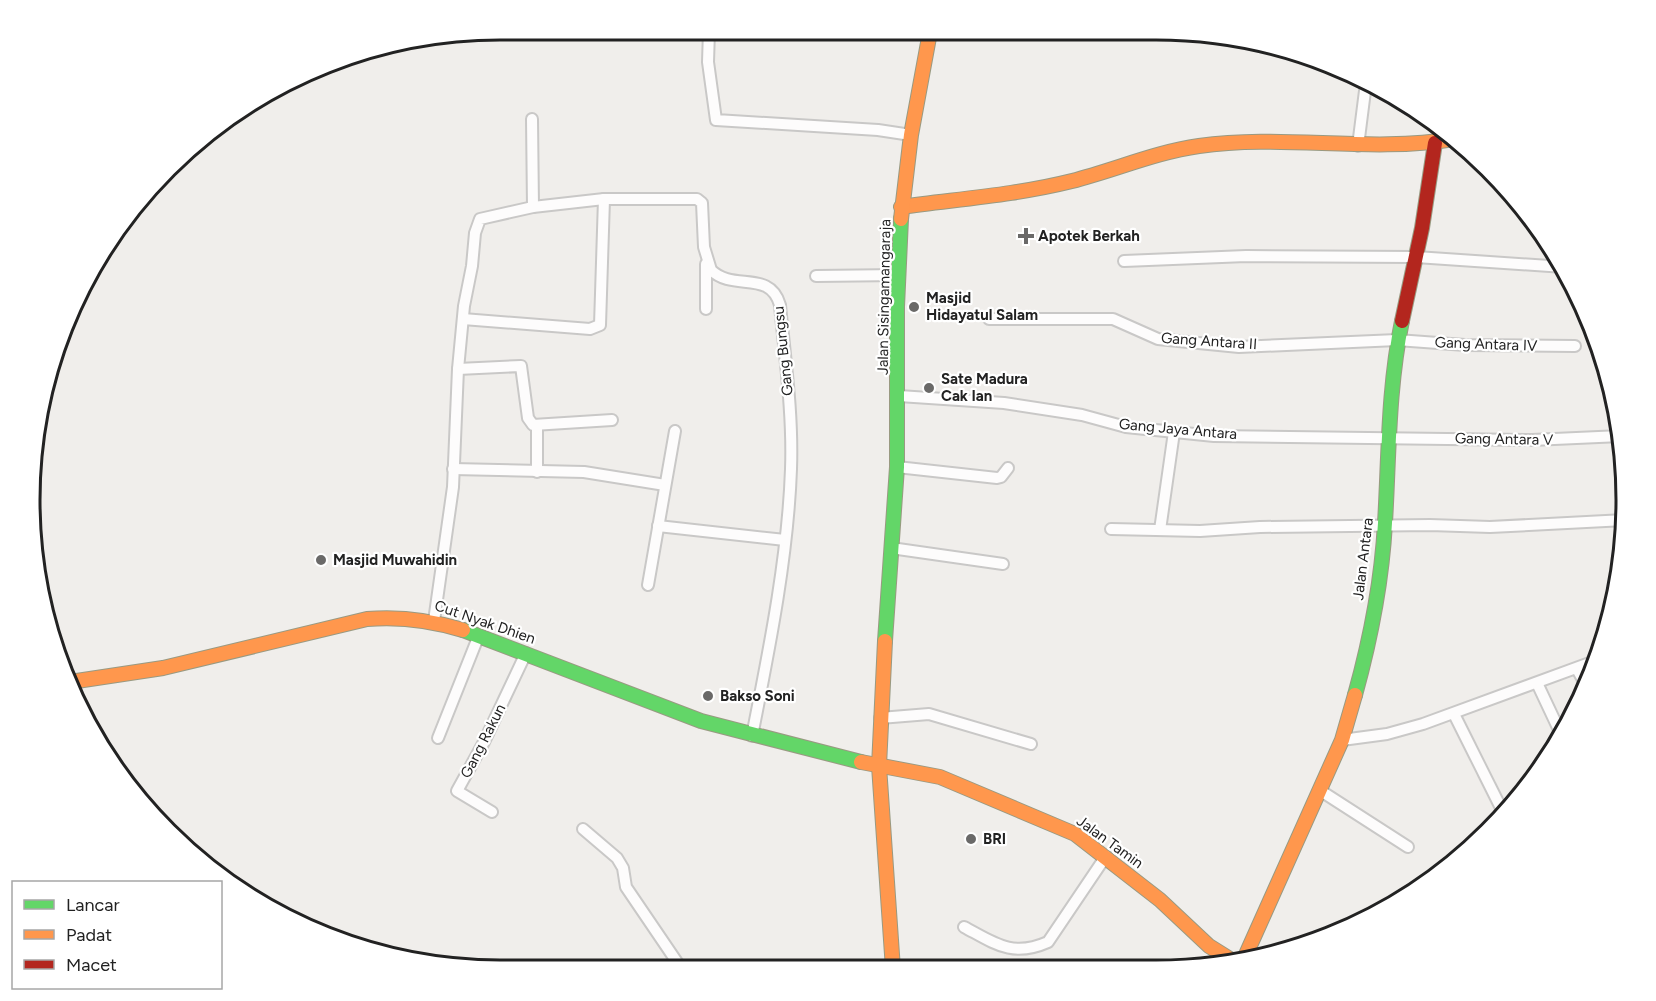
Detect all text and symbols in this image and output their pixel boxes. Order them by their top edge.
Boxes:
street label: Jalan Sisingamangaraja [874,219,894,375]
place label: Apotek Berkah [1038,227,1140,245]
marker: Apotek Berkah [1019,229,1033,243]
place label: Masjid Hidayatul Salam [926,289,1038,324]
marker: Masjid Hidayatul Salam [907,300,921,314]
street label: Gang Bungsu [769,305,797,397]
street label: Gang Antara II [1160,329,1258,353]
street label: Gang Antara IV [1434,333,1538,355]
place label: Sate Madura Cak Ian [941,370,1028,405]
marker: Sate Madura Cak Ian [922,381,936,395]
street label: Gang Jaya Antara [1118,415,1238,443]
street label: Gang Antara V [1455,429,1554,449]
street label: Jalan Antara [1349,517,1377,601]
place label: Masjid Muwahidin [333,551,457,569]
marker: Masjid Muwahidin [314,553,328,567]
street label: Cut Nyak Dhien [432,596,538,648]
place label: Bakso Soni [720,687,795,705]
marker: Bakso Soni [701,689,715,703]
street label: Gang Rakun [457,701,509,781]
street label: Jalan Tamin [1073,812,1147,872]
place label: BRI [983,830,1006,848]
marker: BRI [964,832,978,846]
legend [12,881,222,989]
text: Lancar [66,894,120,916]
text: Padat [66,924,112,946]
text: Macet [66,954,117,976]

